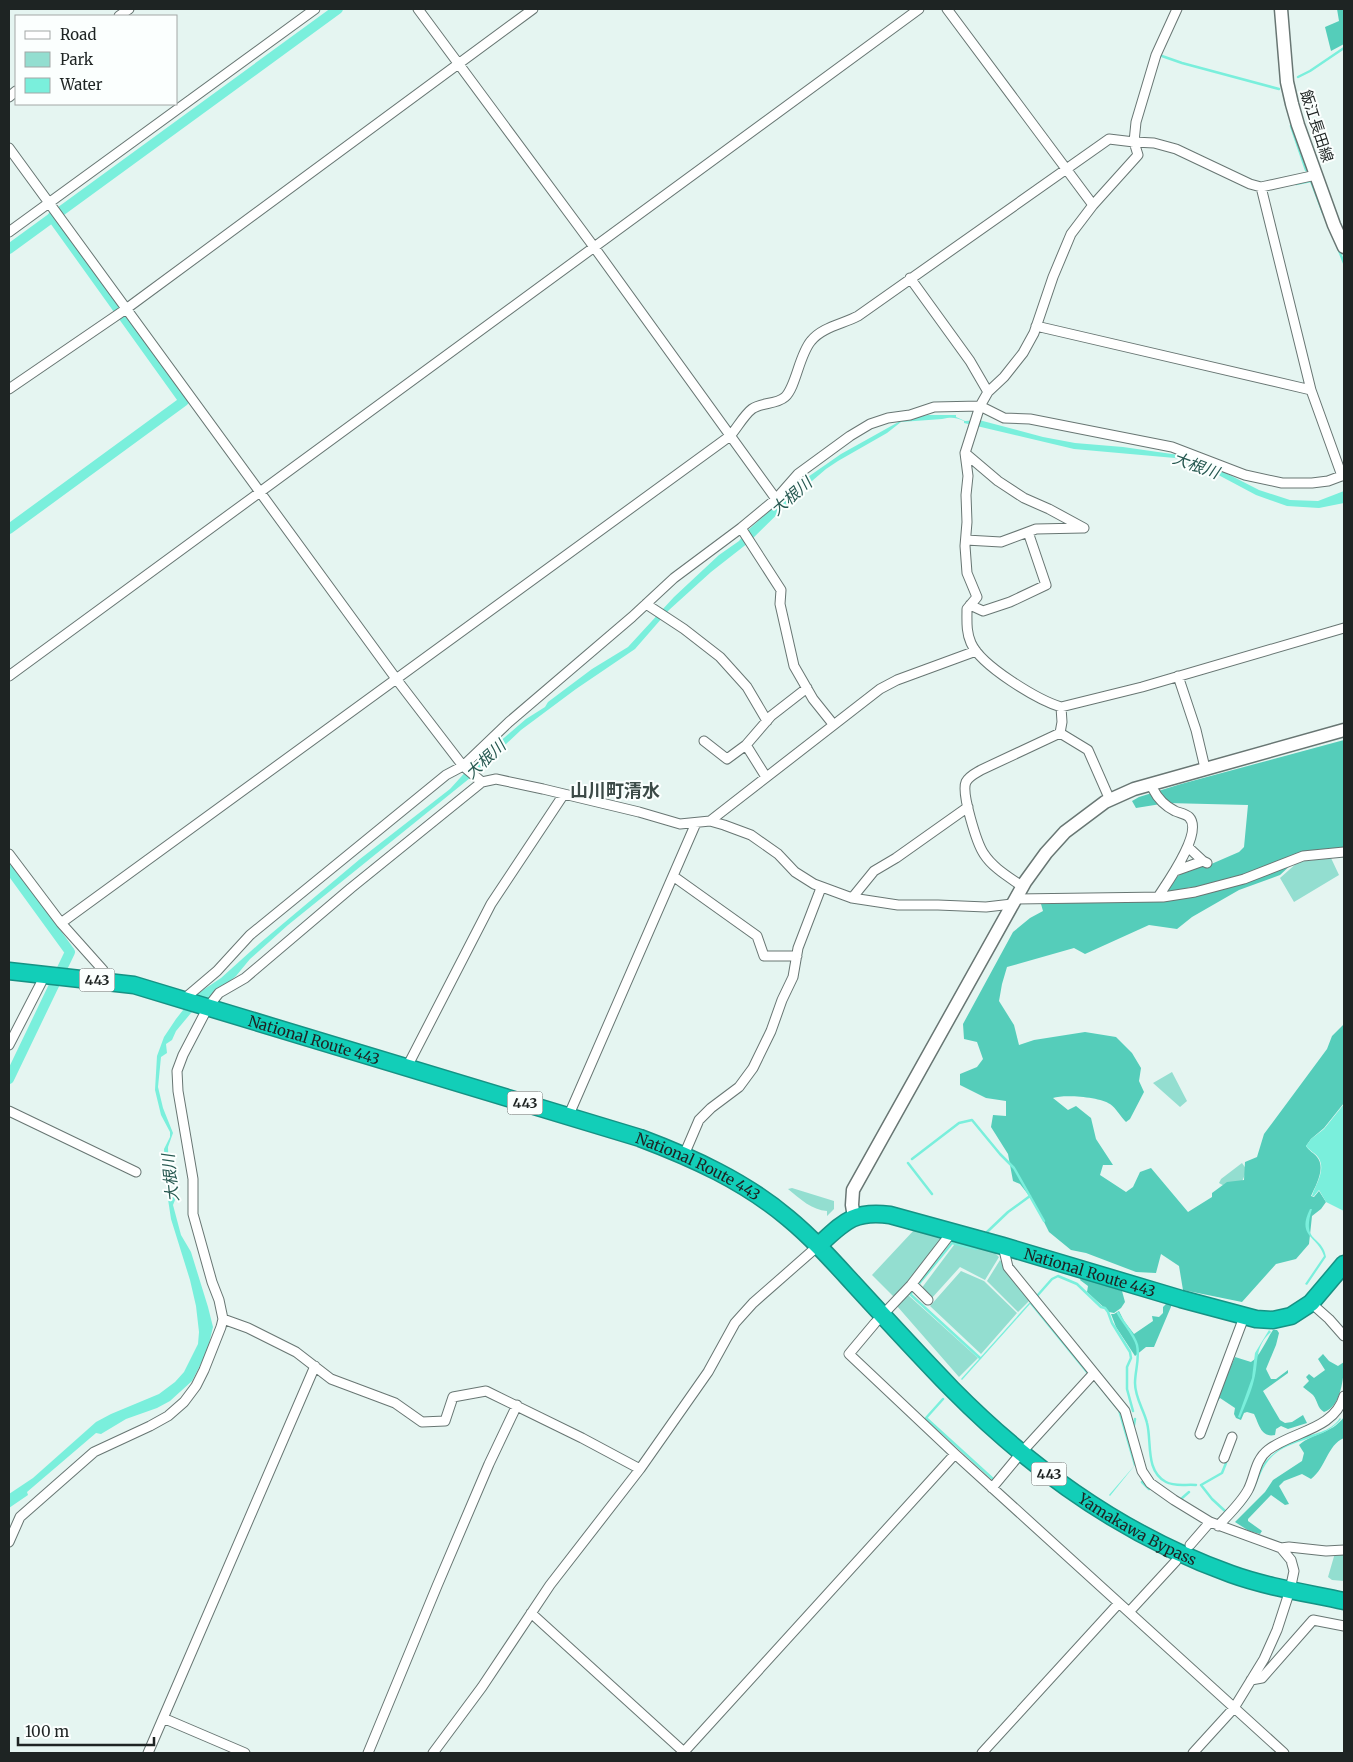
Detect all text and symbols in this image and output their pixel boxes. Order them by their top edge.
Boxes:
legend [15,15,178,105]
text: Road [60,25,96,44]
text: Park [60,50,94,69]
text: Water [59,75,103,94]
street label: 飯江長田線 [1296,87,1338,165]
water label: 大根川 [1170,447,1224,483]
water label: 大根川 [766,471,817,519]
water label: 大根川 [461,734,511,783]
district label: 山川町清水 [570,779,660,802]
road number: 443 [80,968,114,992]
street label: National Route 443 [246,1011,382,1068]
road number: 443 [508,1092,542,1114]
street label: National Route 443 [633,1128,764,1204]
water label: 大根川 [157,1151,182,1203]
street label: National Route 443 [1022,1243,1158,1300]
road number: 443 [1032,1462,1066,1486]
street label: Yamakawa Bypass [1074,1488,1200,1569]
scale bar [18,1714,154,1746]
text: 100 m [25,1722,69,1741]

